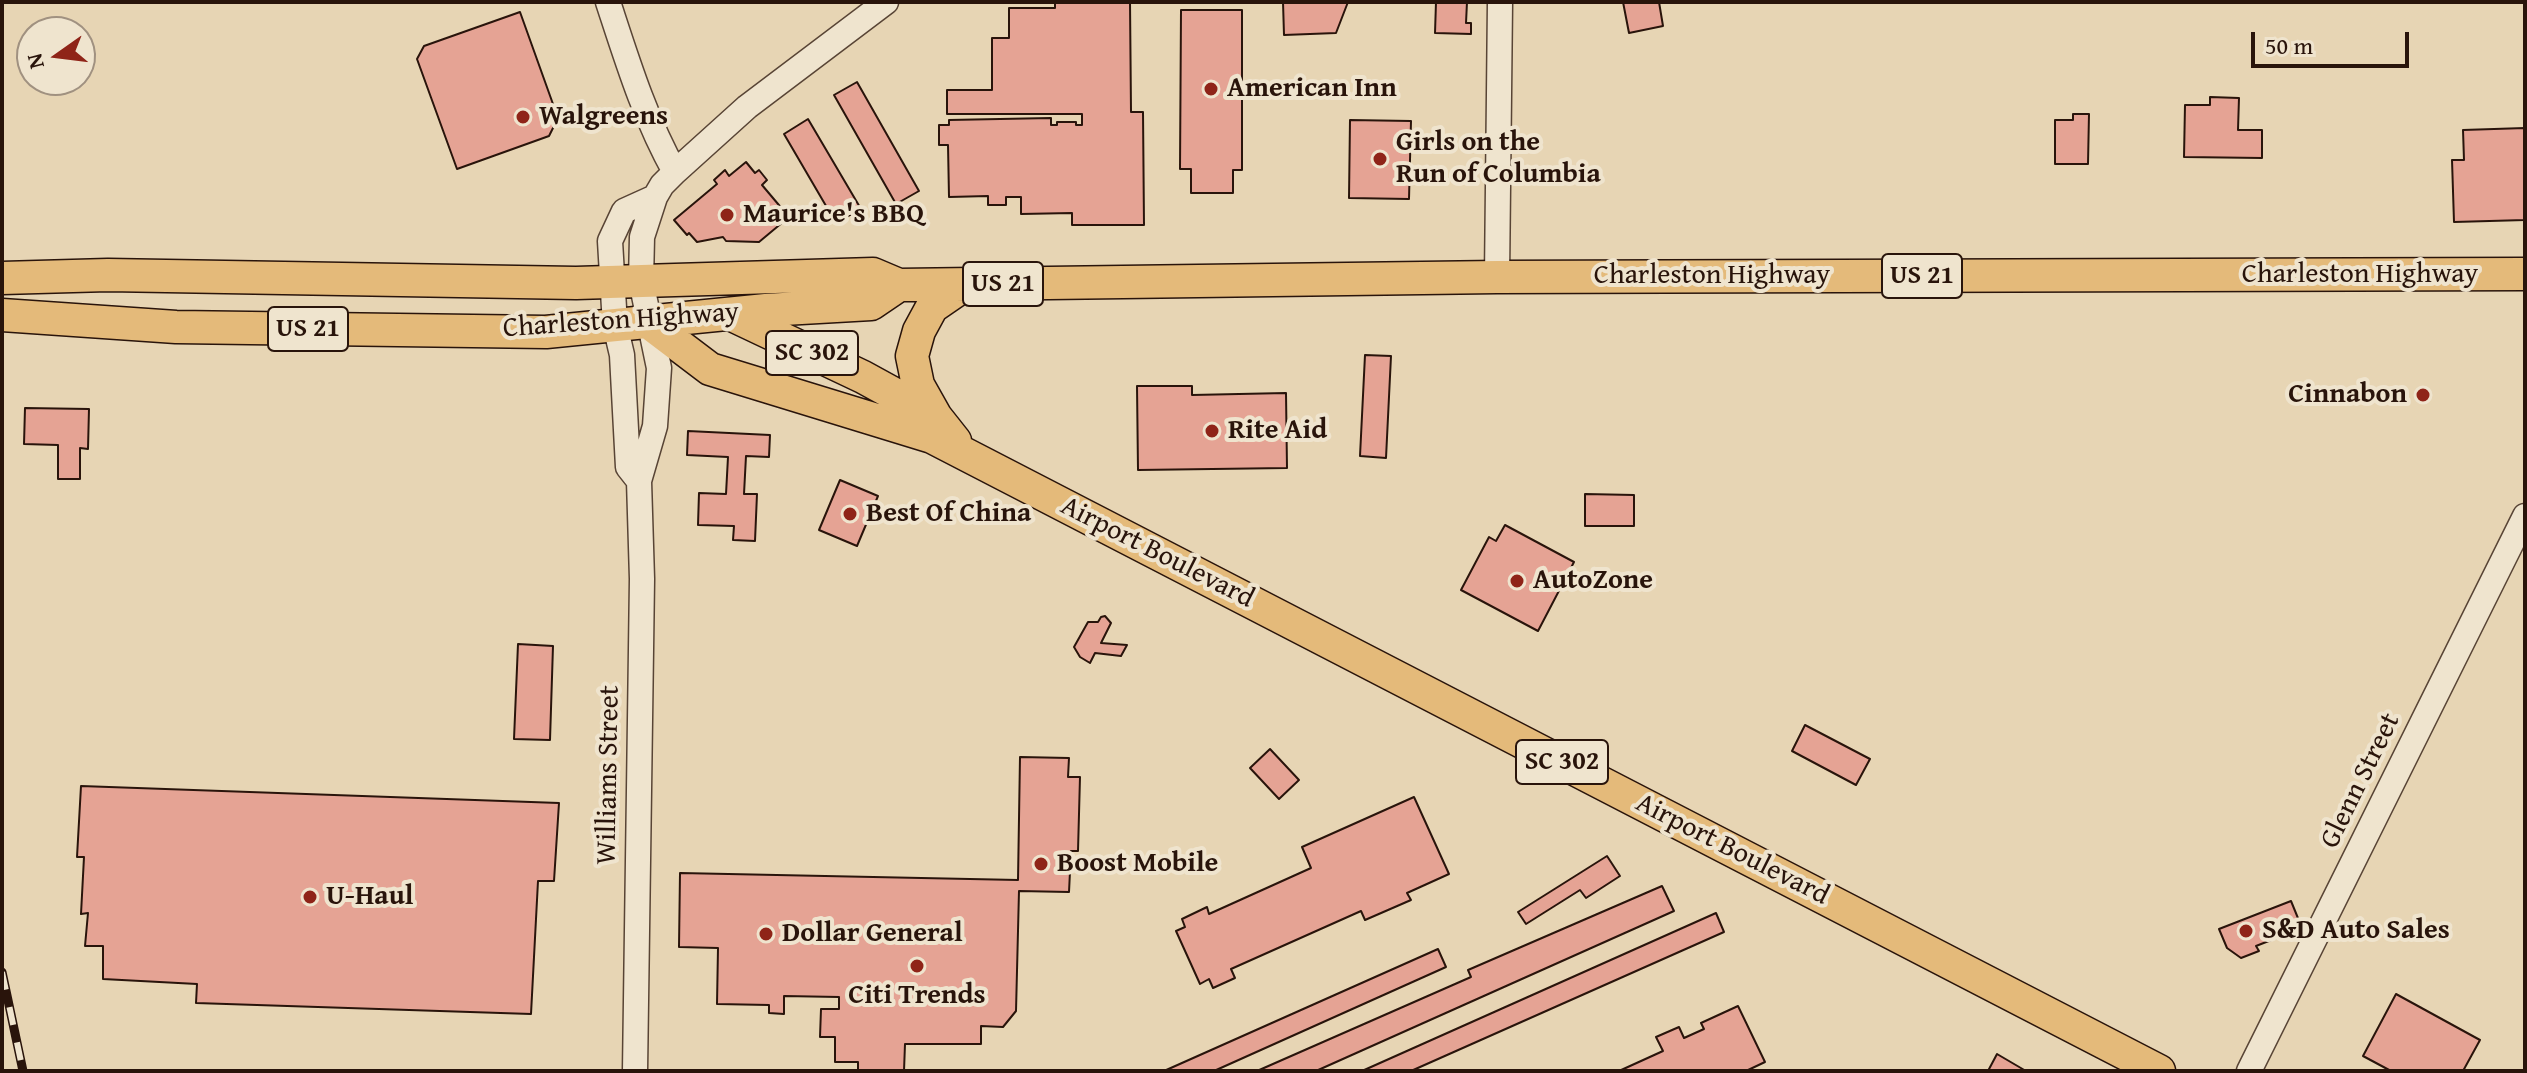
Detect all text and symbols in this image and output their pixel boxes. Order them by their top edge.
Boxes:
north arrow [16,16,96,96]
scale bar [2255,16,2413,66]
text: 50 m [2265,28,2313,63]
text: N [17,50,52,72]
place label: American Inn [1227,72,1397,106]
marker: American Inn [1202,80,1220,98]
place label: Walgreens [539,100,668,134]
marker: Walgreens [514,108,532,126]
place label: Girls on the Run of Columbia [1396,126,1601,192]
marker: Girls on the Run of Columbia [1371,150,1389,168]
place label: Maurice's BBQ [743,198,924,232]
marker: Maurice's BBQ [718,206,736,224]
road number: US 21 [1882,254,1962,298]
street label: Charleston Highway [2242,258,2478,292]
street label: Charleston Highway [1594,259,1830,293]
road number: US 21 [963,262,1043,306]
street label: Charleston Highway [502,296,740,346]
road number: US 21 [268,307,348,351]
road number: SC 302 [766,331,858,375]
place label: Cinnabon [2288,378,2407,412]
marker: Cinnabon [2414,386,2432,404]
place label: Rite Aid [1228,414,1327,448]
marker: Rite Aid [1203,422,1221,440]
street label: Airport Boulevard [1055,490,1259,616]
place label: Best Of China [866,497,1031,531]
marker: Best Of China [841,505,859,523]
place label: AutoZone [1533,564,1653,598]
marker: AutoZone [1508,572,1526,590]
street label: Williams Street [591,685,627,865]
street label: Glenn Street [2314,708,2408,854]
road number: SC 302 [1516,740,1608,784]
street label: Airport Boulevard [1630,787,1834,913]
place label: Boost Mobile [1057,847,1218,881]
marker: Boost Mobile [1032,855,1050,873]
place label: U-Haul [326,880,413,914]
marker: U-Haul [301,888,319,906]
place label: S&D Auto Sales [2262,914,2450,948]
place label: Dollar General [782,917,963,951]
marker: S&D Auto Sales [2237,922,2255,940]
marker: Dollar General [757,925,775,943]
marker: Citi Trends [908,957,926,975]
place label: Citi Trends [848,979,986,1013]

